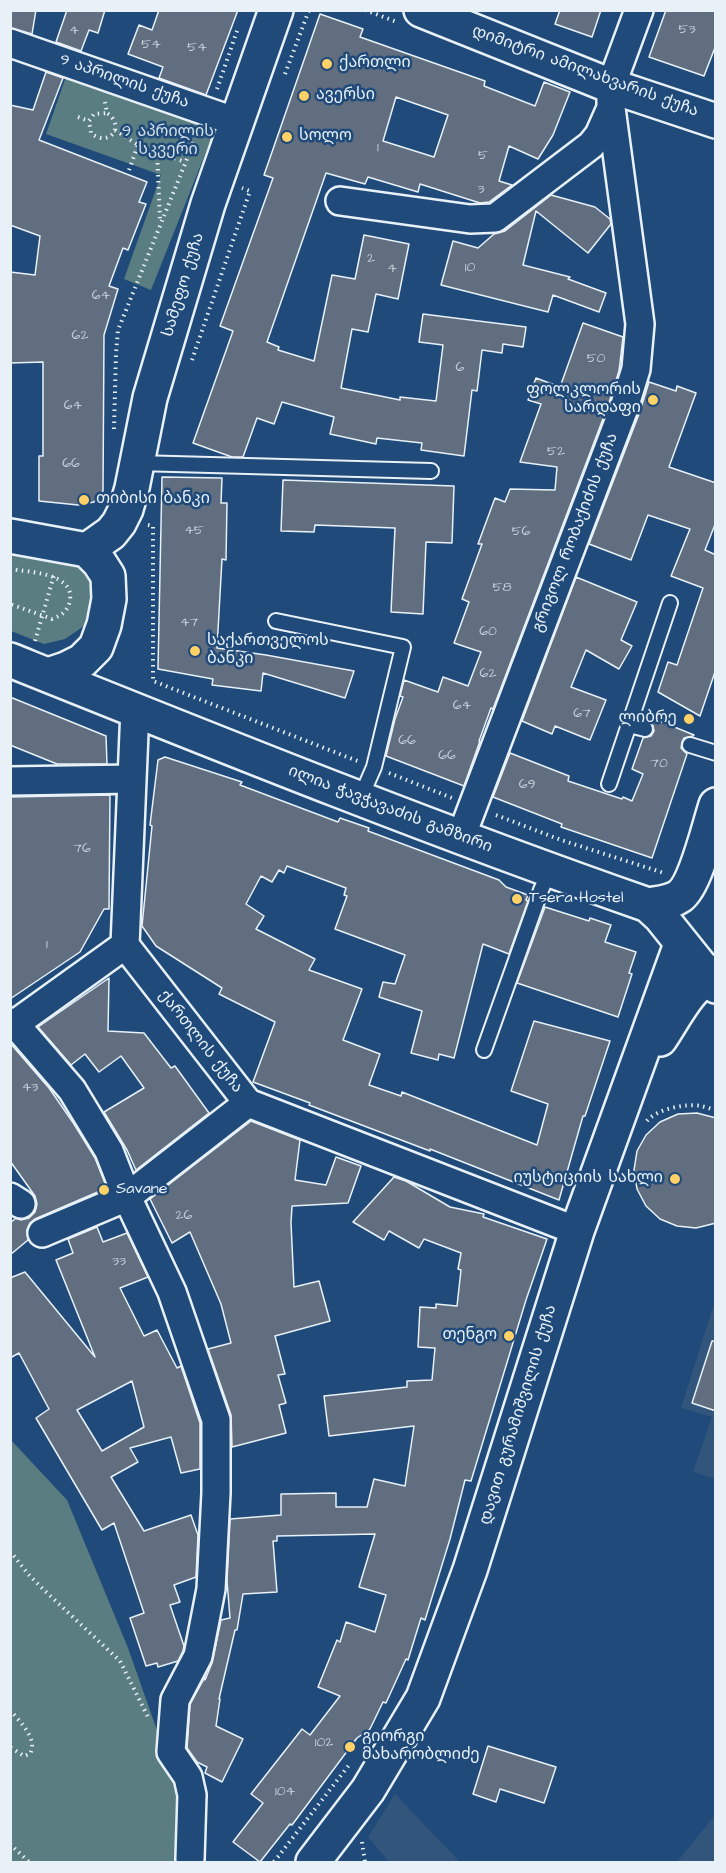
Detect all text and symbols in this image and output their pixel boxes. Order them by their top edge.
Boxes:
street label: დიმიტრი ამილახვარის ქუჩა [469,22,701,122]
house number: 53 [678,22,696,38]
house number: 4 [69,23,79,39]
house number: 54 [141,37,161,53]
house number: 54 [187,40,207,56]
street label: 9 აპრილის ქუჩა [57,51,191,113]
place label: ქართლი [339,54,411,74]
marker: ქართლი [320,57,334,71]
place label: ავერსი [316,86,375,106]
marker: ავერსი [297,89,311,103]
park label: 9 აპრილის სკვერი [122,123,214,161]
place label: სოლო [299,127,352,147]
marker: სოლო [280,130,294,144]
house number: 1 [377,140,379,156]
house number: 5 [478,148,488,164]
house number: 3 [477,182,485,198]
street label: სამეფო ქუჩა [159,231,209,339]
house number: 2 [367,251,375,267]
house number: 10 [465,260,475,276]
house number: 4 [387,261,397,277]
house number: 64 [92,288,110,304]
house number: 62 [72,328,88,344]
house number: 50 [587,351,605,367]
house number: 6 [456,360,464,376]
place label: ფოლკლორის სარდაფი [526,381,641,419]
marker: ფოლკლორის სარდაფი [646,393,660,407]
house number: 64 [64,398,82,414]
street label: გრიგოლ რობაქიძის ქუჩა [529,431,623,635]
house number: 52 [547,444,565,460]
house number: 66 [62,456,80,472]
place label: თიბისი ბანკი [96,490,210,510]
marker: თიბისი ბანკი [77,493,91,507]
house number: 45 [184,523,204,539]
house number: 56 [512,524,530,540]
house number: 58 [493,580,511,596]
house number: 47 [180,615,198,631]
house number: 60 [479,624,497,640]
place label: საქართველოს ბანკი [207,632,329,670]
marker: საქართველოს ბანკი [188,644,202,658]
house number: 62 [480,666,496,682]
house number: 64 [453,698,471,714]
house number: 67 [573,706,591,722]
place label: ლიბრე [619,709,677,729]
marker: ლიბრე [682,712,696,726]
house number: 66 [398,733,416,749]
house number: 66 [438,748,456,764]
house number: 70 [650,756,668,772]
street label: ილია ჭავჭავაძის გამზირი [285,762,495,858]
house number: 69 [519,777,535,793]
house number: 76 [73,841,91,857]
place label: Tsera Hostel [529,889,623,909]
marker: Tsera Hostel [510,892,524,906]
house number: 1 [46,937,48,953]
street label: ქართლის ქუჩა [154,987,246,1097]
house number: 43 [22,1080,38,1096]
place label: იუსტიციის სახლი [514,1169,663,1189]
marker: იუსტიციის სახლი [668,1172,682,1186]
place label: Savane [116,1180,168,1200]
marker: Savane [97,1183,111,1197]
house number: 26 [176,1208,192,1224]
house number: 33 [112,1254,126,1270]
street label: დავით გურამიშვილის ქუჩა [476,1303,562,1527]
place label: თენგო [442,1326,497,1346]
marker: თენგო [502,1329,516,1343]
place label: გიორგი მახარობლიძე [362,1728,480,1766]
house number: 102 [315,1735,333,1751]
marker: გიორგი მახარობლიძე [343,1740,357,1754]
house number: 104 [275,1784,295,1800]

